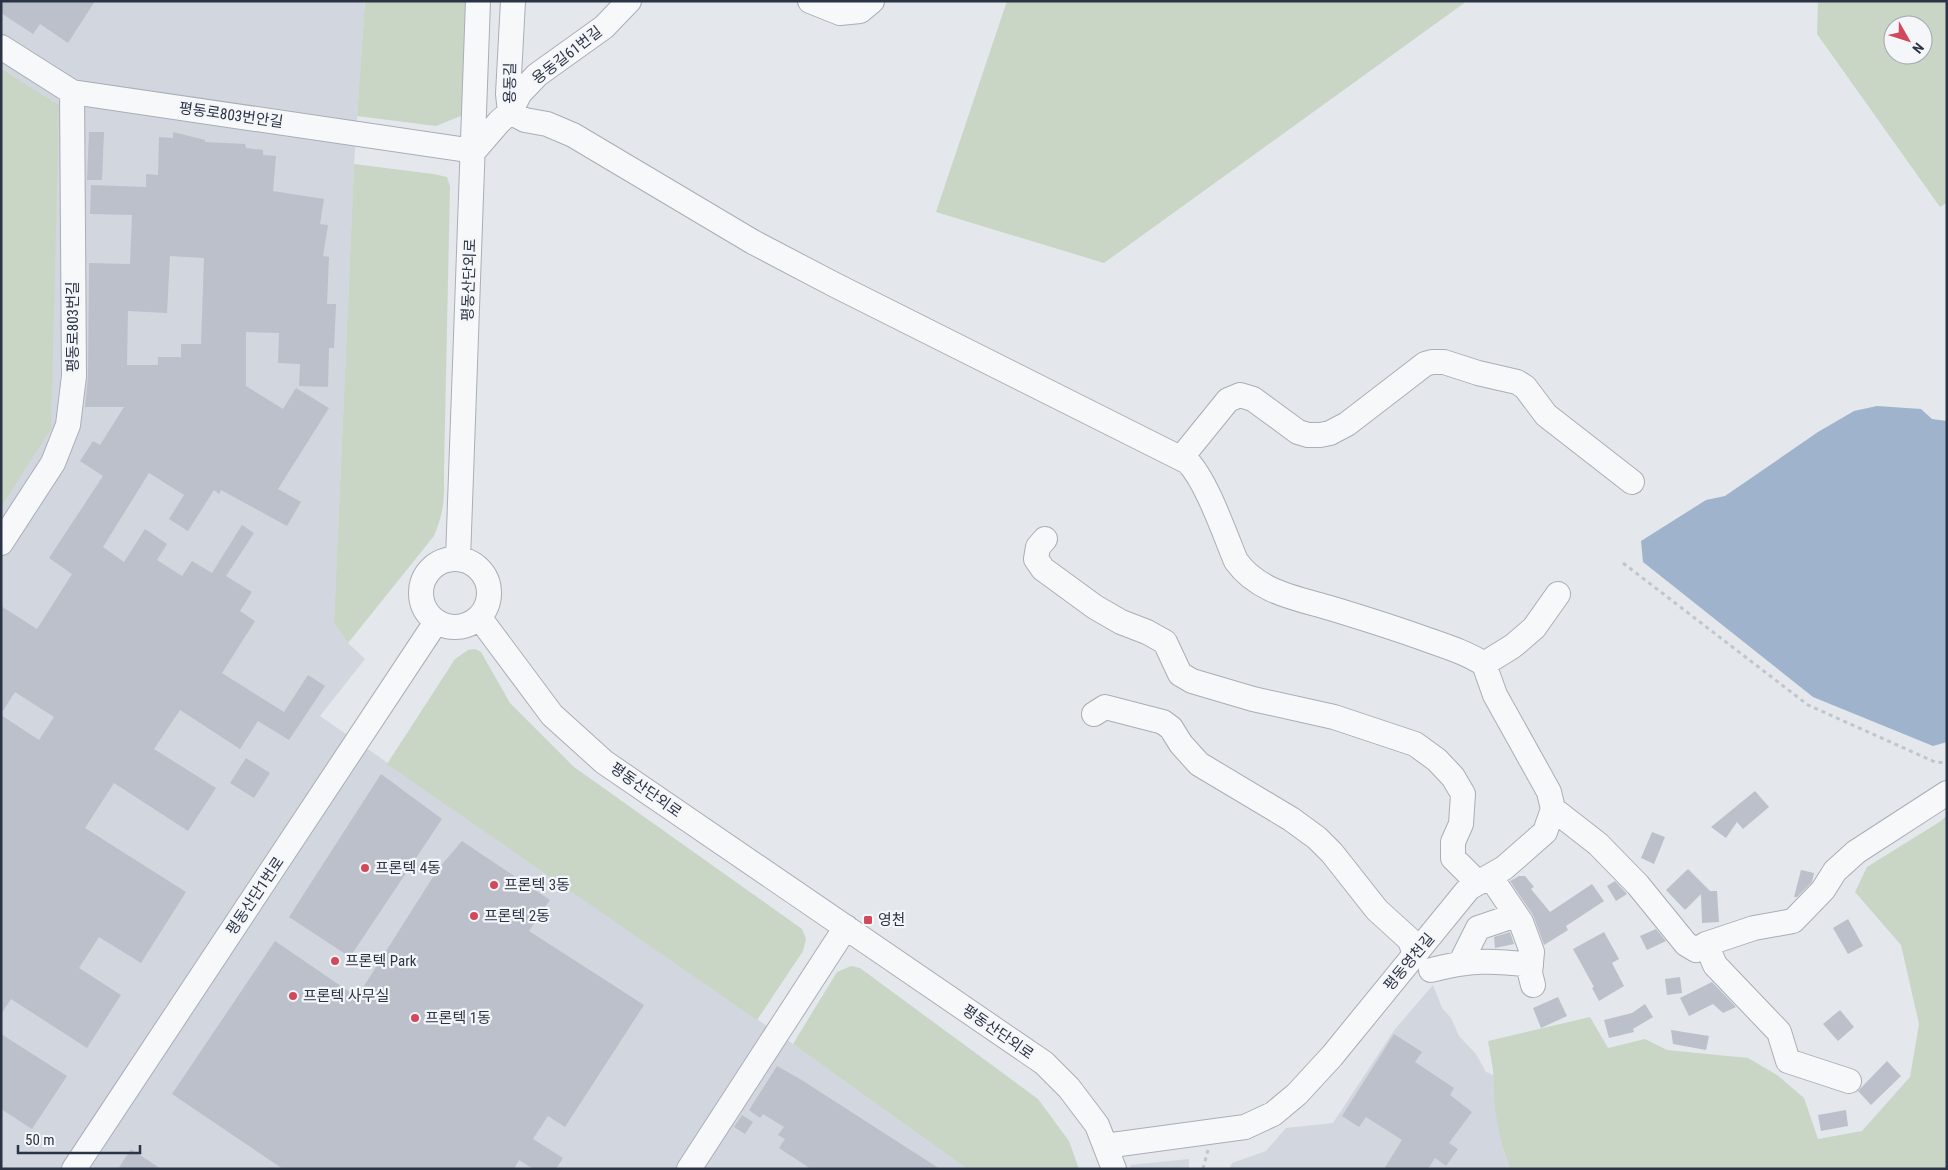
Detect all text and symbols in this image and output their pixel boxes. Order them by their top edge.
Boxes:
north arrow [1883,15,1933,65]
street label: 용동길61번길 [528,22,606,88]
text: N [1909,40,1927,57]
street label: 용동길 [501,62,519,104]
street label: 평동로803번안길 [178,99,284,131]
street label: 평동산단외로 [459,238,479,322]
street label: 평동로803번길 [64,281,82,373]
street label: 평동산단외로 [607,759,685,821]
street label: 평동산단1번로 [222,854,288,938]
place label: 프론텍 4동 [375,859,441,877]
marker: 프론텍 4동 [359,862,371,874]
place label: 프론텍 3동 [504,876,570,894]
marker: 프론텍 3동 [488,879,500,891]
place label: 프론텍 2동 [484,907,550,925]
marker: 프론텍 2동 [468,910,480,922]
place label: 영천 [878,911,906,929]
marker: 영천 [862,914,874,926]
street label: 평동영천길 [1380,930,1438,994]
place label: 프론텍 Park [345,952,417,970]
marker: 프론텍 Park [329,955,341,967]
place label: 프론텍 사무실 [303,987,389,1005]
marker: 프론텍 사무실 [287,990,299,1002]
street label: 평동산단외로 [959,1001,1037,1063]
place label: 프론텍 1동 [425,1009,491,1027]
marker: 프론텍 1동 [409,1012,421,1024]
scale bar [18,1122,140,1154]
text: 50 m [25,1131,55,1149]

